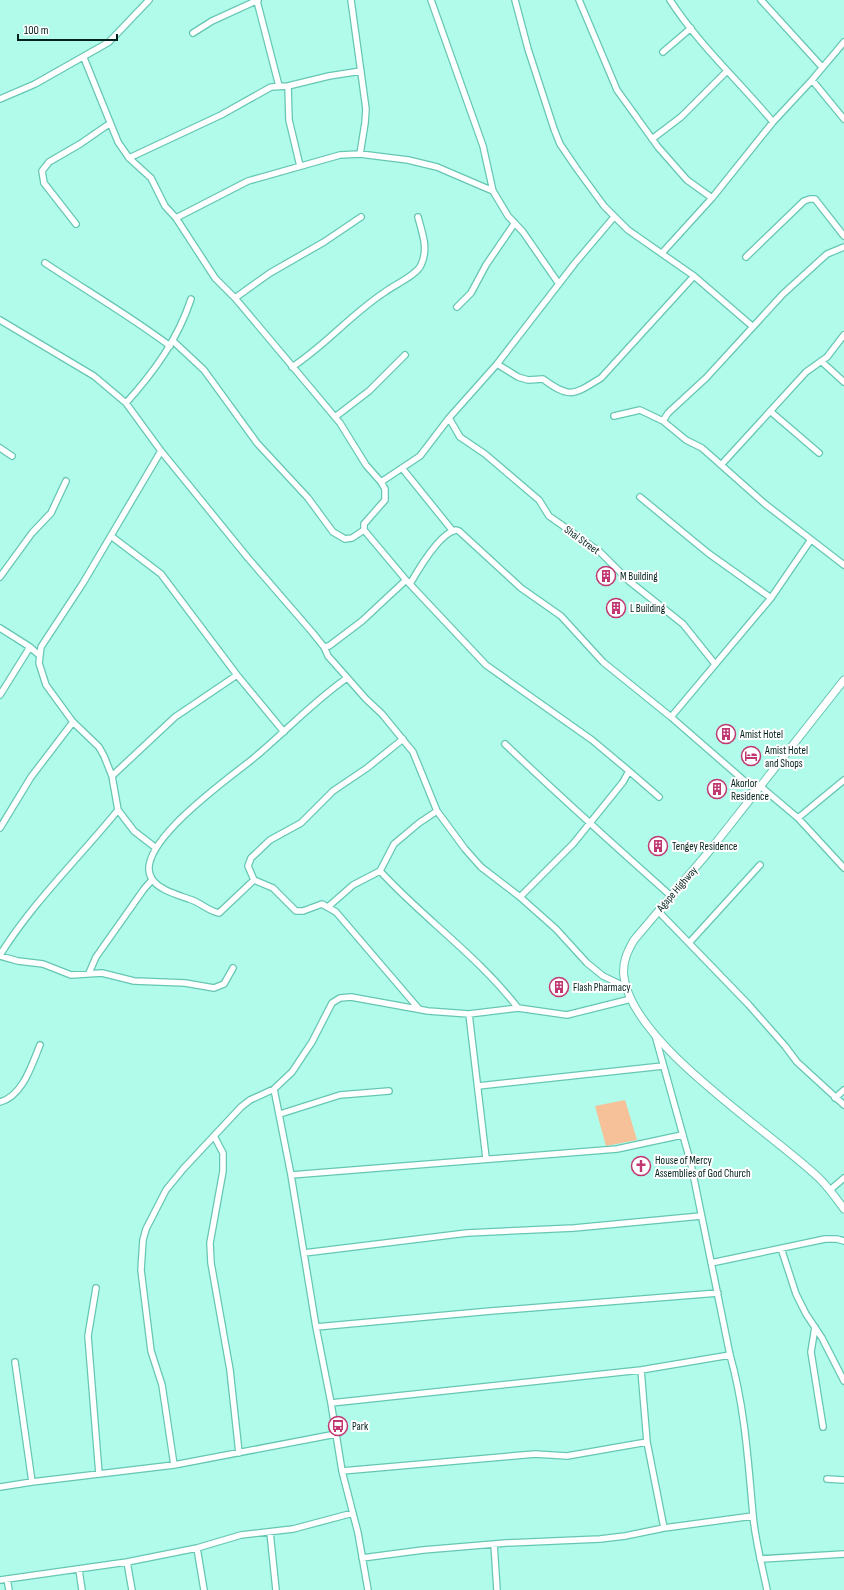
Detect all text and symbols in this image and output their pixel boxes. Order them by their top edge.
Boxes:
scale bar [18,16,117,42]
text: 100 m [24,23,49,38]
street label: Shai Street [562,523,603,558]
building icon: M Building [595,565,617,587]
place label: M Building [620,570,658,583]
building icon: L Building [605,597,627,619]
place label: L Building [630,602,666,615]
building icon: Amist Hotel [715,723,737,745]
place label: Amist Hotel [739,728,783,741]
place label: Amist Hotel and Shops [764,744,808,770]
hotel icon: Amist Hotel and Shops [740,745,762,767]
place label: Akorlor Residence [730,777,769,803]
building icon: Akorlor Residence [706,778,728,800]
building icon: Tengey Residence [647,835,669,857]
place label: Tengey Residence [672,840,737,853]
street label: Agape Highway [653,863,701,915]
building icon: Flash Pharmacy [548,976,570,998]
place label: Flash Pharmacy [573,981,631,994]
place label: House of Mercy Assemblies of God Church [654,1154,751,1180]
church icon: House of Mercy Assemblies of God Church [630,1155,652,1177]
bus stop icon: Park [327,1415,349,1437]
place label: Park [352,1420,369,1433]

